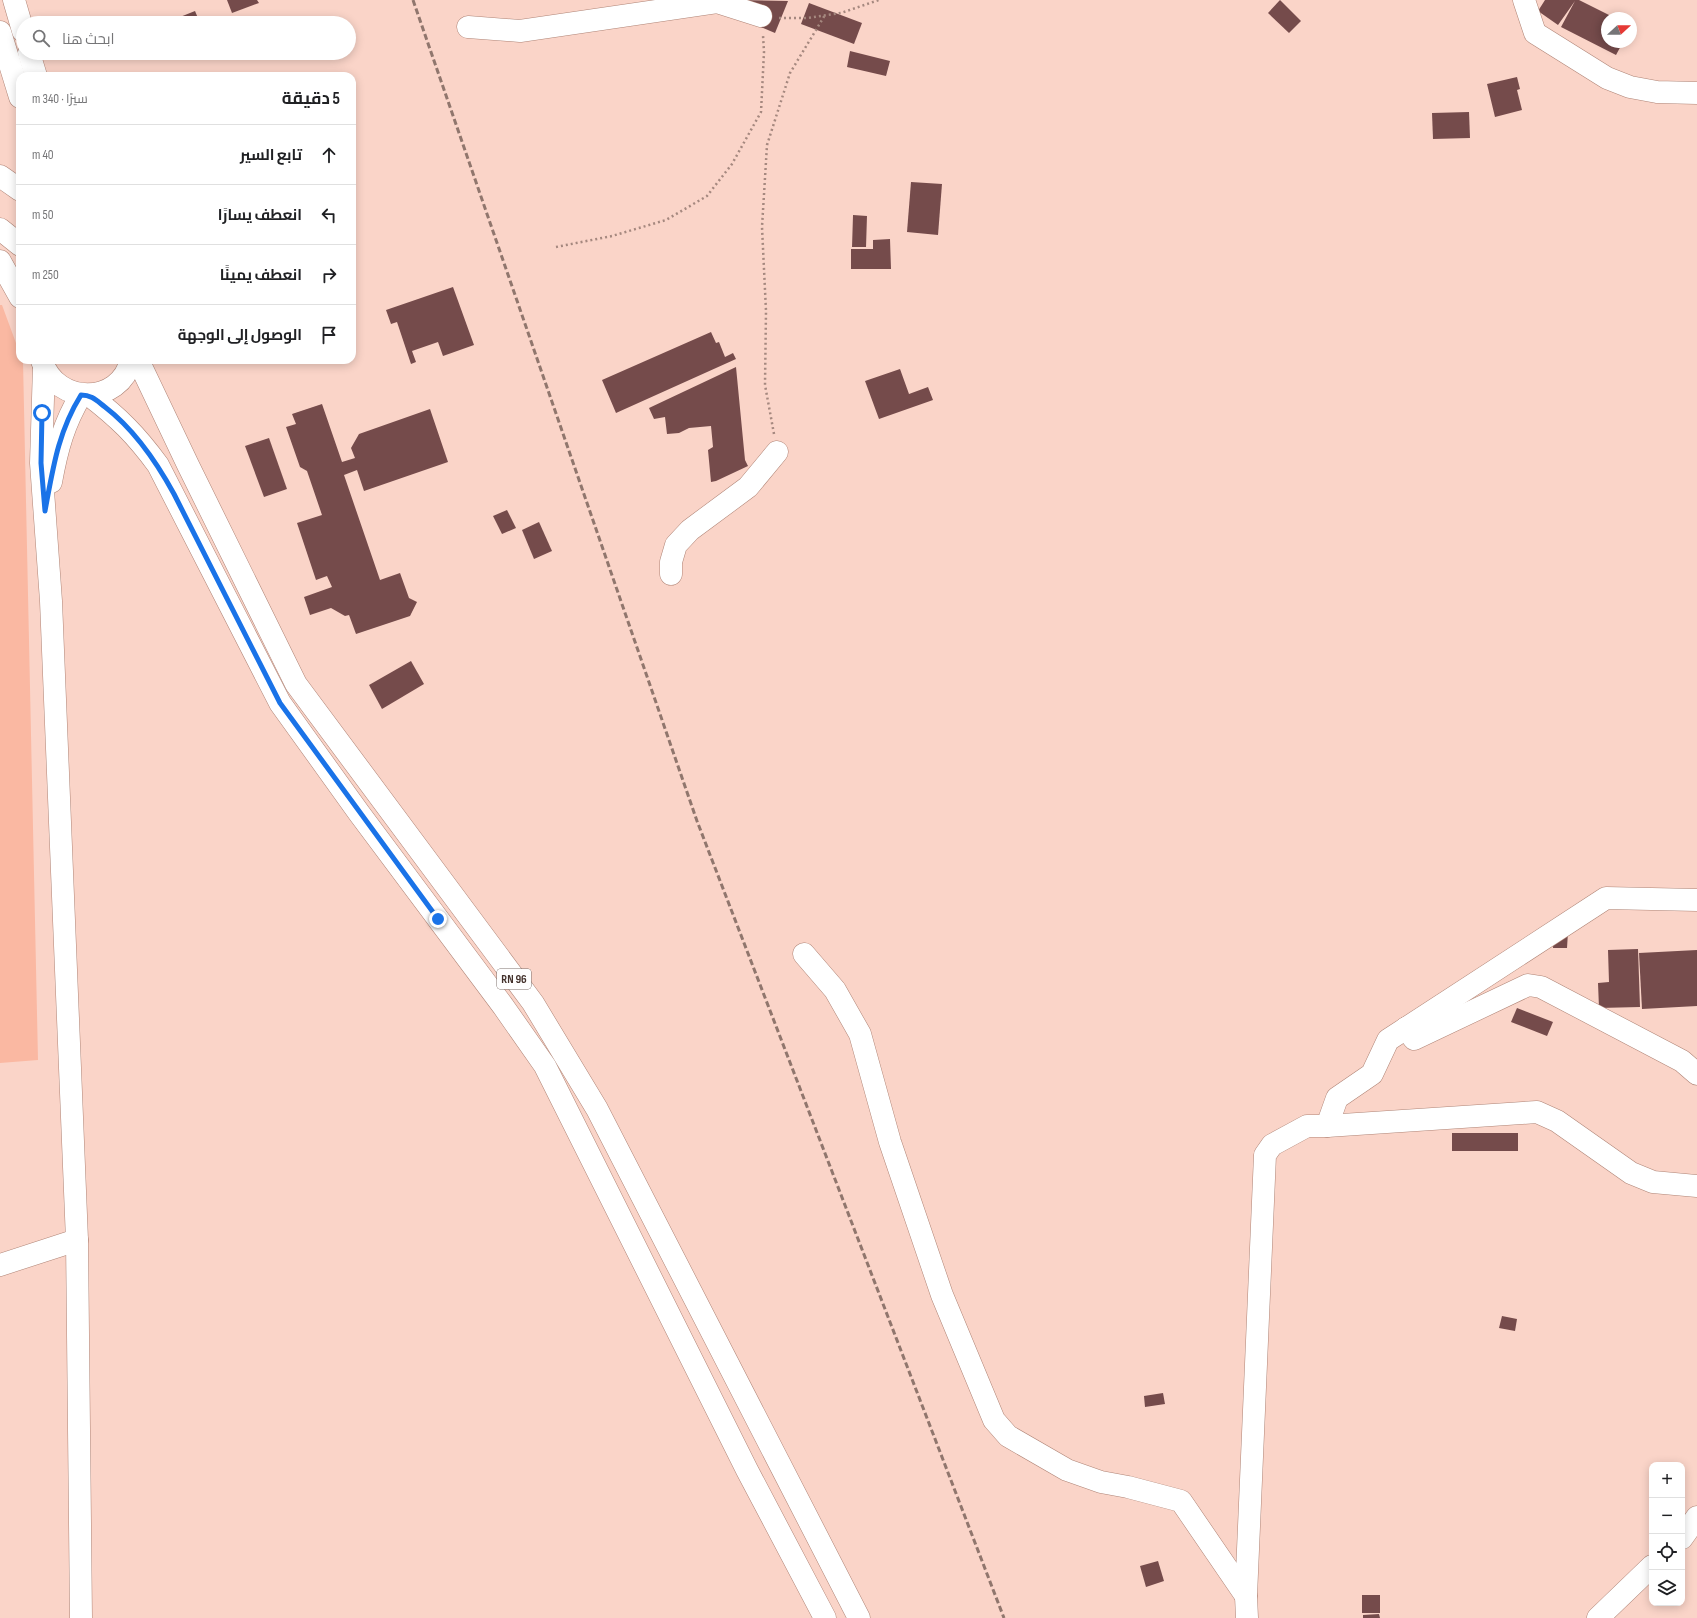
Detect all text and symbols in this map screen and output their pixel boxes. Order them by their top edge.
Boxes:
north arrow [1601,12,1637,48]
search box [16,16,356,60]
icon: search [30,27,52,49]
text: ابحث هنا [62,30,115,49]
text: 5 دقيقة [282,89,340,109]
text: سيرًا · 340 m [32,91,88,107]
icon: ahead [318,144,340,166]
text: تابع السير [240,146,302,165]
text: 40 m [32,147,54,163]
icon: left [318,204,340,226]
text: انعطف يسارًا [218,206,302,225]
text: 50 m [32,207,53,223]
icon: right [318,264,340,286]
text: انعطف يمينًا [220,266,302,285]
text: 250 m [32,267,59,283]
icon: arrive [318,324,340,346]
text: الوصول إلى الوجهة [178,326,302,345]
route start [33,404,51,422]
route end [429,910,447,928]
road number: RN 96 [497,969,531,989]
map controls [1649,1462,1685,1606]
button: + [1649,1462,1685,1498]
button: − [1649,1498,1685,1534]
button: locate [1649,1534,1685,1570]
button: layers [1649,1570,1685,1606]

